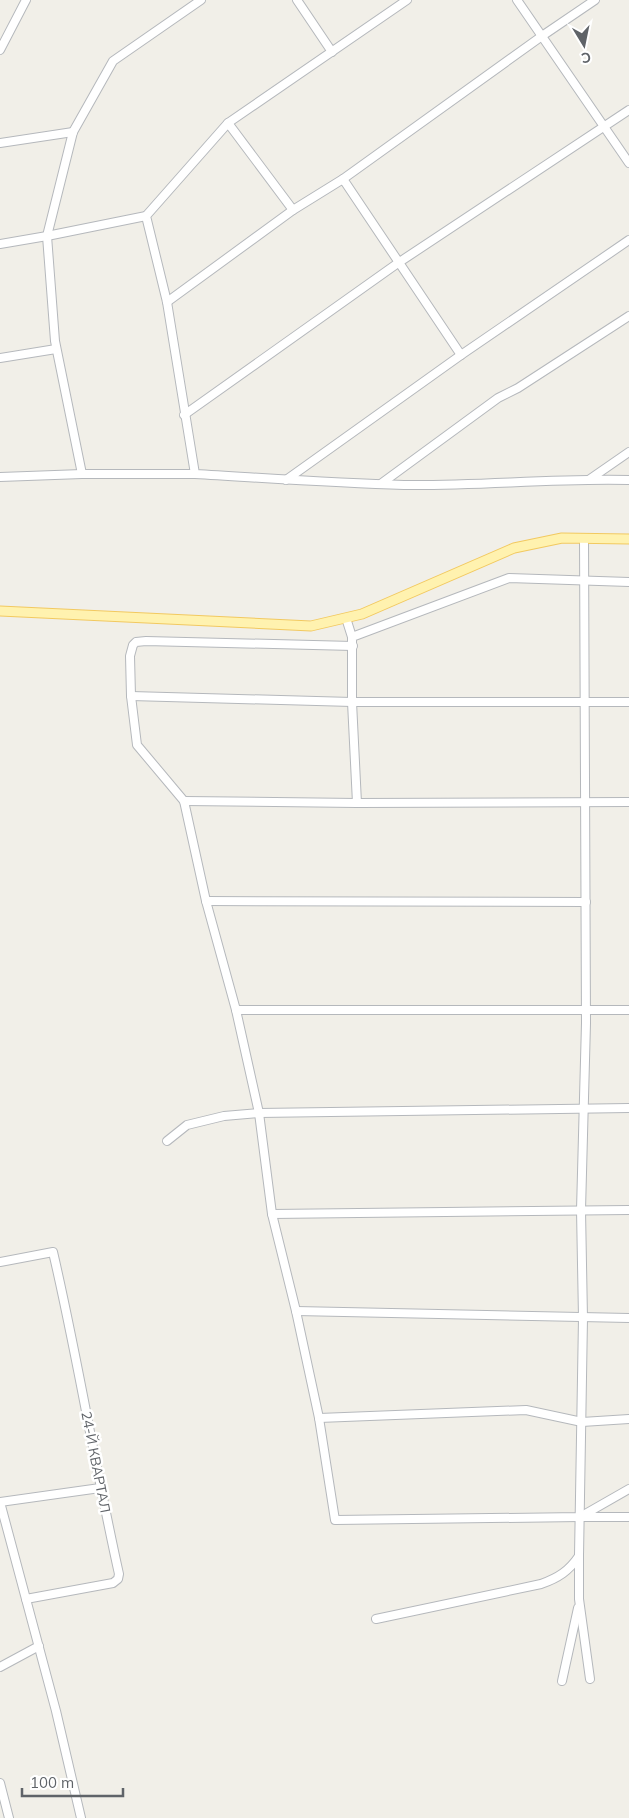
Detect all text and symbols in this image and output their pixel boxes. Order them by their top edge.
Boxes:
north arrow [559,20,609,70]
text: С [580,48,593,67]
street label: 24-Й КВАРТАЛ [77,1410,115,1514]
scale bar [22,1766,124,1798]
text: 100 m [30,1773,74,1792]

